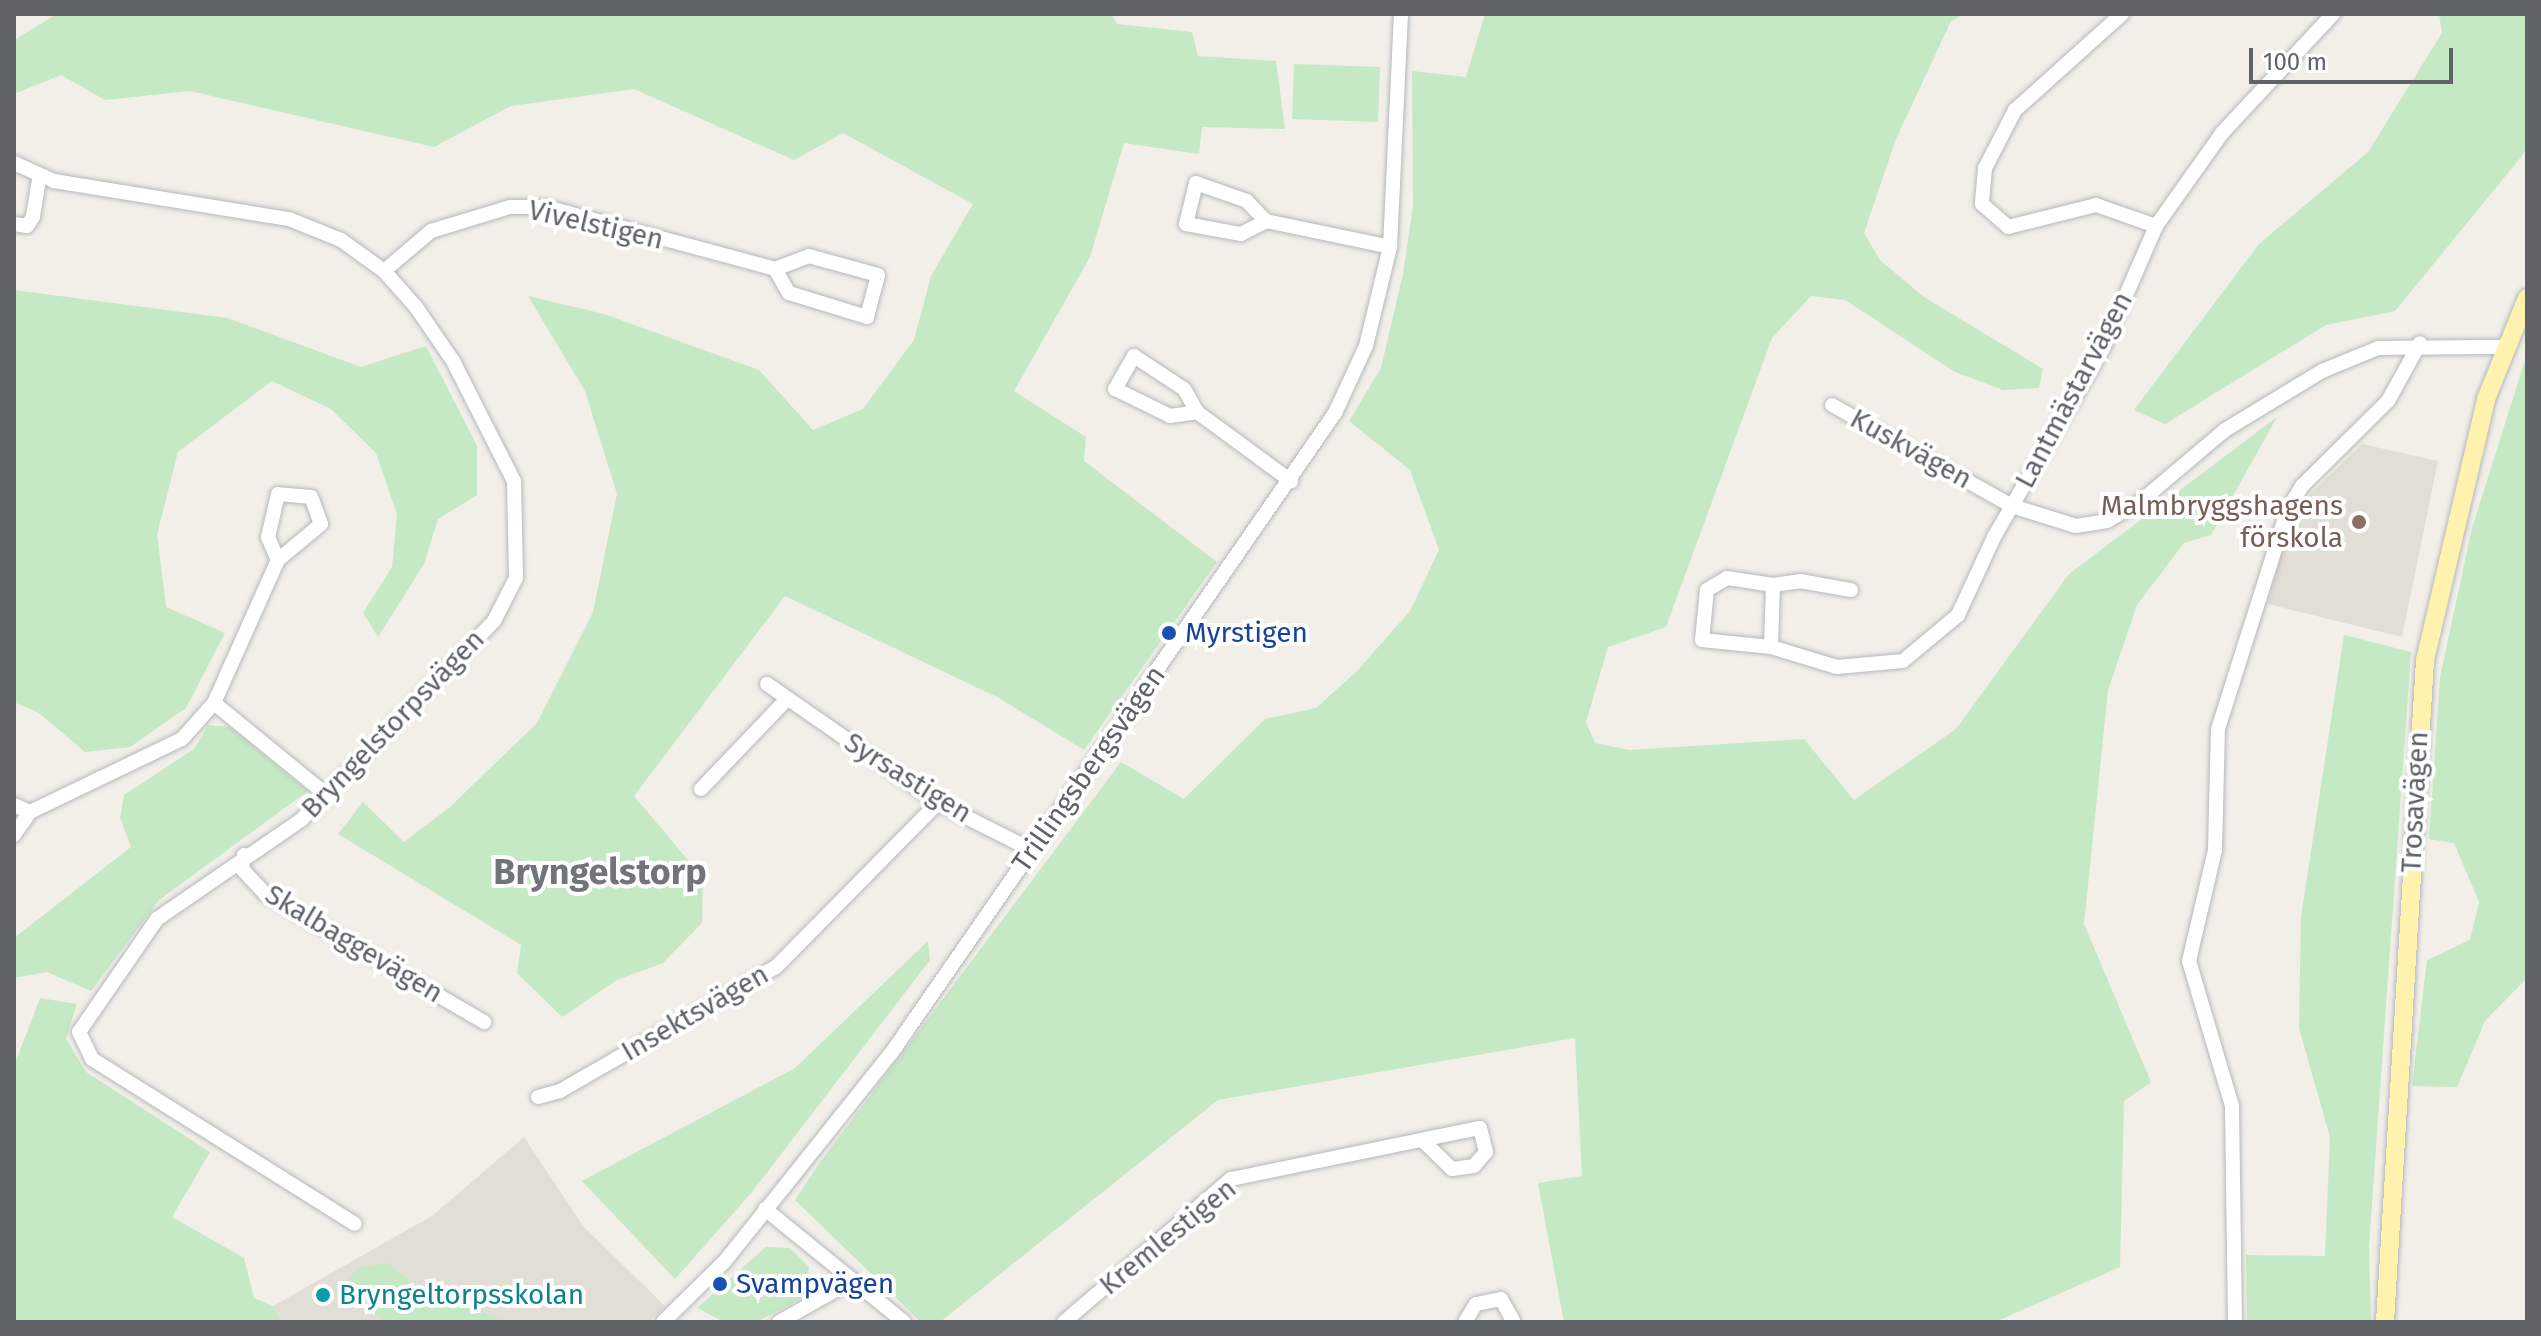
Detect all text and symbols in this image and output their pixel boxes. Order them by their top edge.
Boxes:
scale bar [2253,32,2457,82]
text: 100 m [2263,48,2327,76]
street label: Vivelstigen [525,193,667,257]
street label: Lantmästarvägen [2008,286,2140,494]
street label: Kuskvägen [1844,402,1978,496]
place label: Malmbryggshagens förskola [2101,489,2343,555]
marker: Malmbryggshagens förskola [2350,513,2368,531]
place label: Myrstigen [1185,616,1308,650]
street label: Bryngelstorpsvägen [294,623,492,825]
marker: Myrstigen [1160,624,1178,642]
street label: Trillingsbergsvägen [1005,660,1173,878]
street label: Syrsastigen [838,726,978,830]
street label: Trosavägen [2395,730,2435,874]
district label: Bryngelstorp [493,851,707,895]
street label: Skalbaggevägen [259,878,449,1010]
street label: Insektsvägen [616,957,774,1069]
street label: Kremlestigen [1093,1172,1243,1302]
place label: Svampvägen [736,1267,894,1301]
marker: Svampvägen [711,1275,729,1293]
place label: Bryngeltorpsskolan [339,1278,584,1312]
marker: Bryngeltorpsskolan [314,1286,332,1304]

